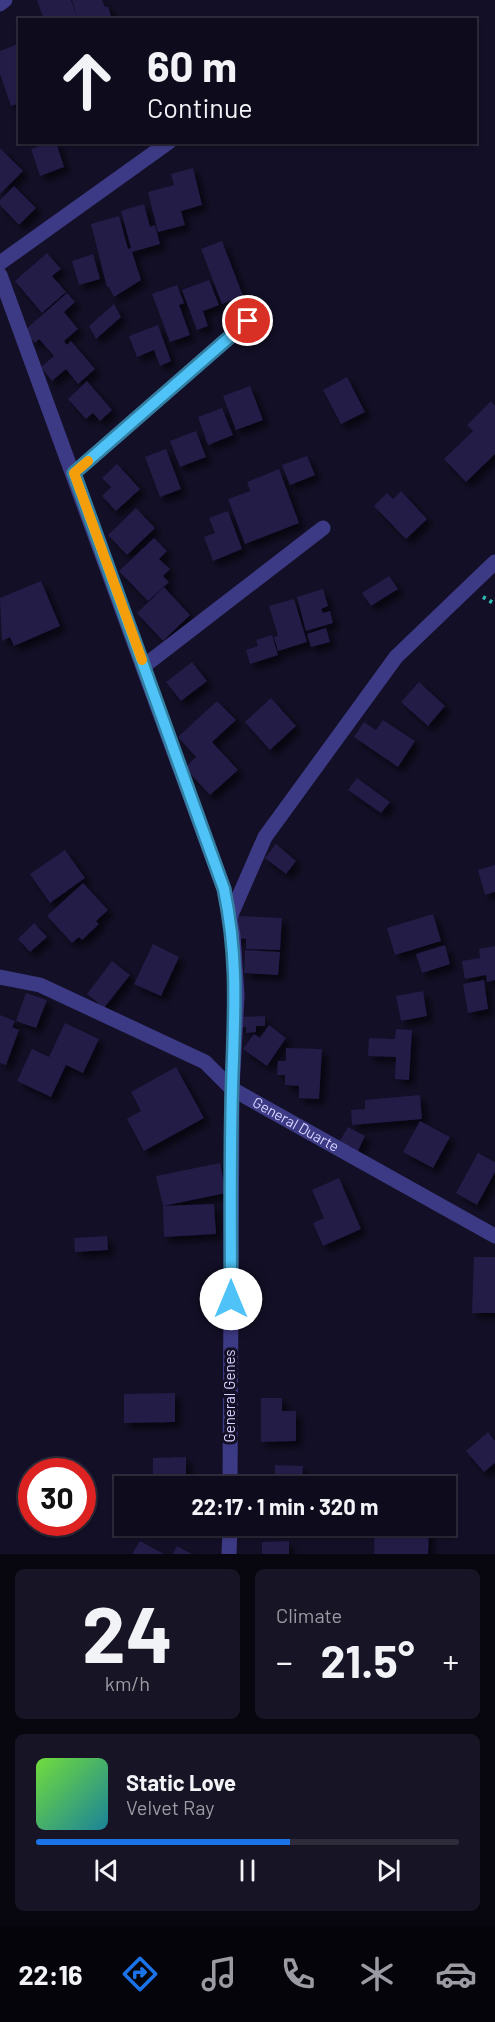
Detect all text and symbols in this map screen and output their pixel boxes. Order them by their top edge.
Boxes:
text: 60 m [147,40,237,90]
icon: ahead [48,42,126,120]
text: Continue [147,91,253,123]
pin [222,295,273,346]
icon: arrive [231,304,264,337]
street label: General Duarte [250,1092,343,1155]
position arrow [199,1267,263,1331]
street label: General Genes [220,1350,238,1442]
speed limit sign: 30 [18,1458,96,1536]
text: 22:17 · 1 min · 320 m [191,1493,379,1519]
text: 24 [82,1585,173,1679]
text: Climate [276,1603,342,1627]
text: 21.5° [320,1633,415,1687]
text: − [276,1641,293,1681]
text: + [443,1641,459,1681]
text: km/h [105,1671,150,1695]
text: Static Love [126,1769,236,1795]
text: Velvet Ray [126,1795,215,1819]
icon: previous [90,1854,123,1887]
icon: pause [231,1854,264,1887]
icon: next [372,1854,405,1887]
icon: directions [119,1953,161,1995]
icon: music [198,1953,240,1995]
icon: phone [277,1953,319,1995]
icon: climate [356,1953,398,1995]
icon: car [435,1953,477,1995]
text: 22:16 [18,1958,83,1990]

